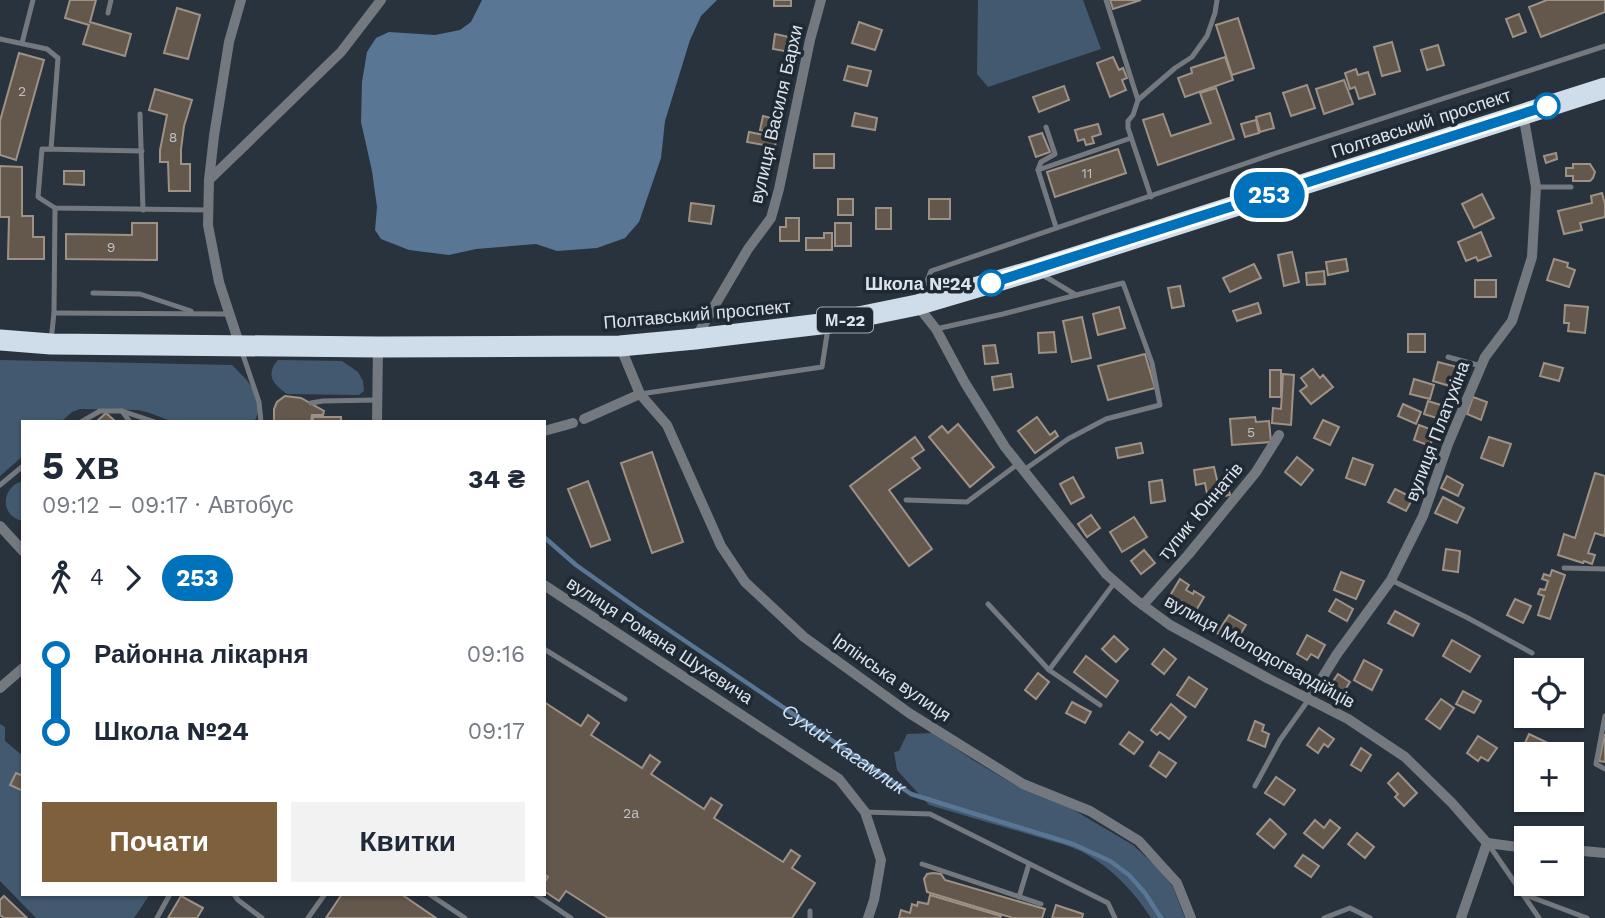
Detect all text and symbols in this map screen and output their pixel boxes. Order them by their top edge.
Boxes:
street label: вулиця Василя Бархи [745,23,807,205]
house number: 2 [18,83,26,99]
street label: Полтавський проспект [1328,84,1514,162]
unlabelled marker [1534,93,1560,119]
house number: 8 [169,129,177,145]
house number: 11 [1082,165,1092,181]
line badge: 253 [1229,172,1309,218]
text: 253 [1248,181,1290,209]
house number: 9 [107,239,115,255]
marker: Школа №24 [978,270,1004,296]
place label: Школа №24 [865,273,972,294]
street label: Полтавський проспект [603,295,791,333]
road number: М-22 [817,308,873,332]
street label: вулиця Платухіна [1401,357,1474,504]
house number: 5 [1247,424,1255,440]
text: 5 хв [42,444,120,488]
street label: тупик Юннатів [1153,458,1247,564]
text: 34 ₴ [468,464,525,494]
text: 09:12 – 09:17 · Автобус [42,492,294,519]
icon: walk [42,559,80,597]
icon: forward [114,559,152,597]
text: 4 [90,564,104,591]
text: 253 [176,564,219,592]
street label: вулиця Романа Шухевича [563,572,758,709]
street label: вулиця Молодогвардійців [1161,590,1359,712]
street label: Ірпінська вулиця [829,628,955,726]
text: Районна лікарня [94,639,309,669]
text: 09:16 [467,641,525,668]
map controls [1514,658,1584,896]
button: locate [1514,658,1584,728]
water label: Сухий Кагамлик [778,699,912,800]
text: Школа №24 [94,716,249,746]
text: 09:17 [468,718,525,745]
button: + [1514,742,1584,812]
button: Почати [42,802,277,882]
button: Квитки [291,802,525,882]
house number: 2а [623,805,639,821]
button: − [1514,826,1584,896]

